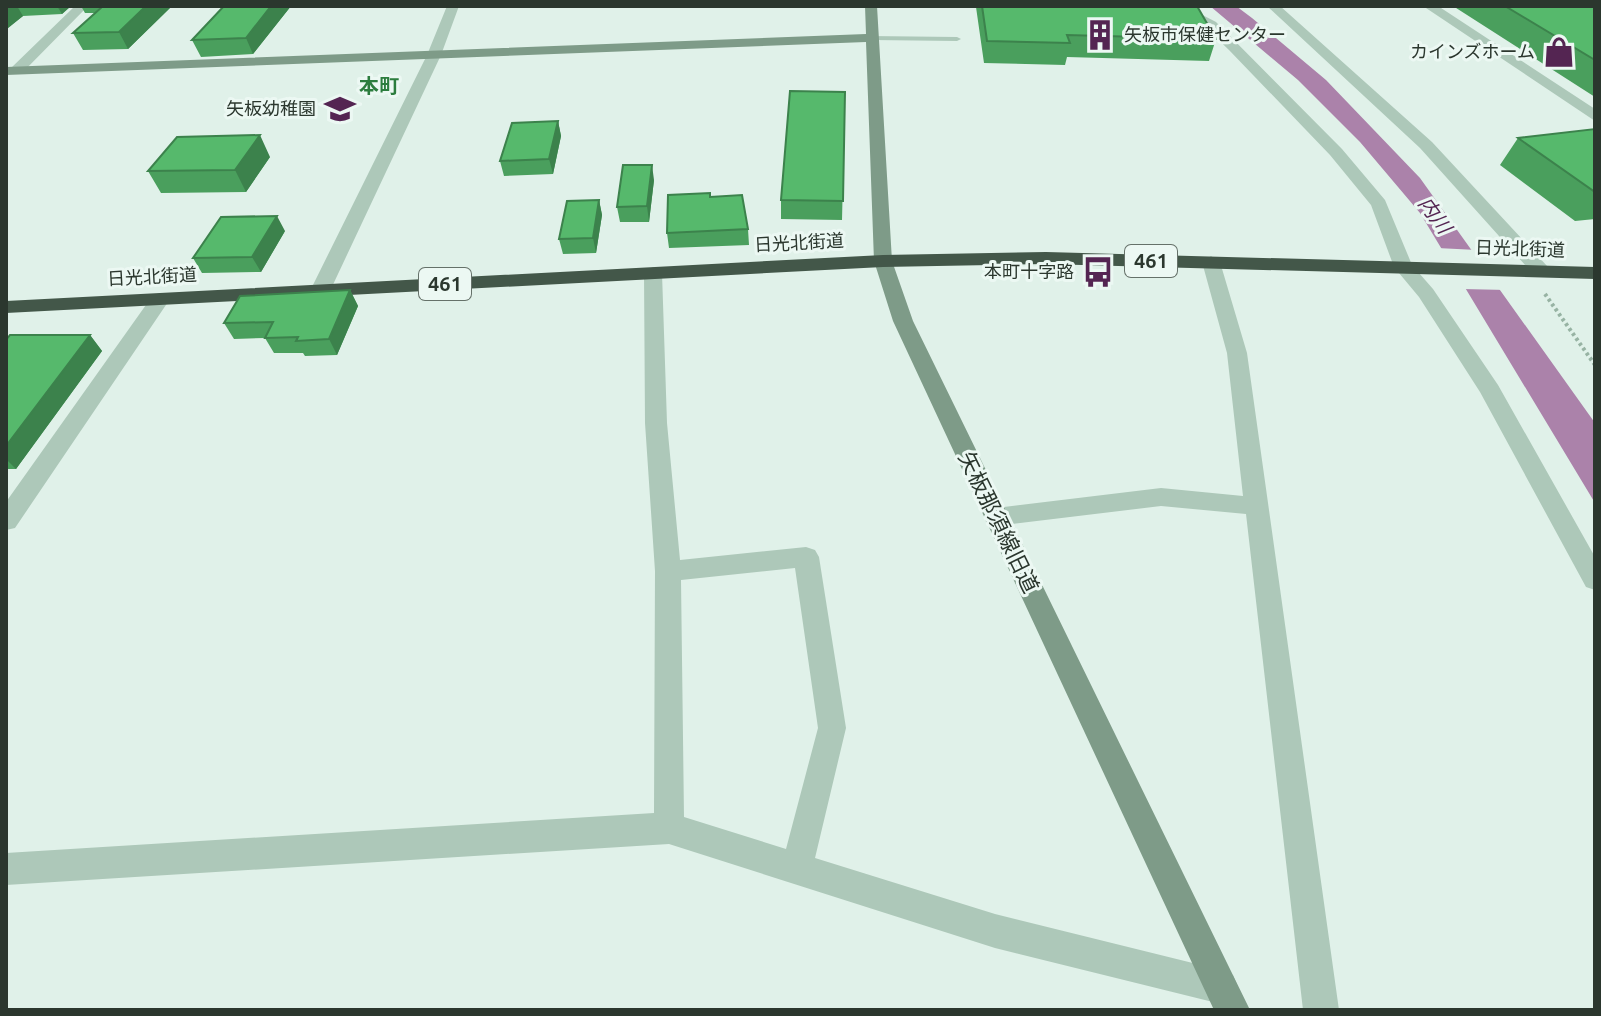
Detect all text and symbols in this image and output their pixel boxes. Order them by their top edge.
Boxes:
building icon: 矢板市保健センター [1083,18,1117,52]
place label: 矢板市保健センター [1124,24,1286,44]
shop icon: カインズホーム [1542,35,1576,69]
place label: カインズホーム [1410,41,1535,61]
district label: 本町 [359,74,399,97]
school or university icon: 矢板幼稚園 [323,92,357,126]
place label: 矢板幼稚園 [226,98,316,118]
water label: 内川 [1414,192,1458,239]
street label: 日光北街道 [753,230,844,254]
street label: 日光北街道 [1475,236,1565,260]
road number: 461 [1125,245,1177,277]
bus stop icon: 本町十字路 [1081,255,1115,289]
place label: 本町十字路 [984,261,1074,281]
street label: 日光北街道 [106,264,197,288]
road number: 461 [419,268,471,300]
street label: 矢板那須線旧道 [954,447,1044,596]

